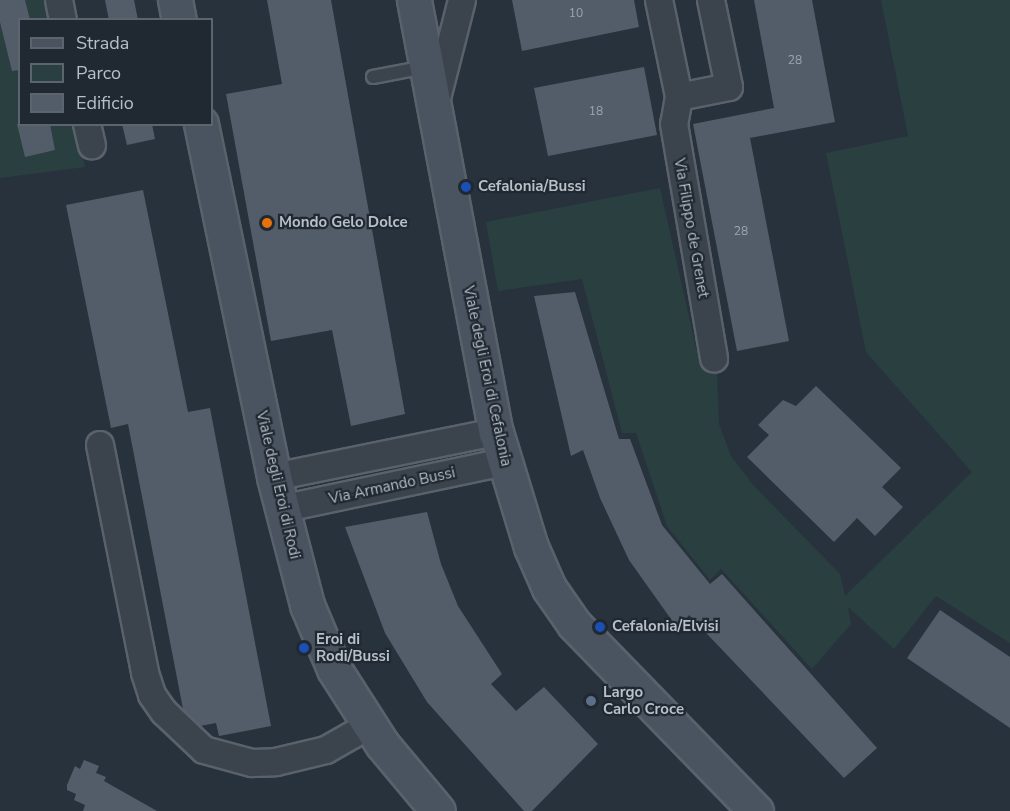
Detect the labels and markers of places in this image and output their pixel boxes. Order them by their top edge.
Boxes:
place label: Cefalonia/Bussi [478,178,586,196]
marker: Cefalonia/Bussi [459,180,473,194]
place label: Mondo Gelo Dolce [279,214,408,232]
marker: Mondo Gelo Dolce [260,216,274,230]
place label: Cefalonia/Elvisi [612,618,719,636]
marker: Cefalonia/Elvisi [593,620,607,634]
place label: Eroi di Rodi/Bussi [316,630,390,665]
marker: Eroi di Rodi/Bussi [297,641,311,655]
place label: Largo Carlo Croce [603,683,684,718]
marker: Largo Carlo Croce [584,694,598,708]

